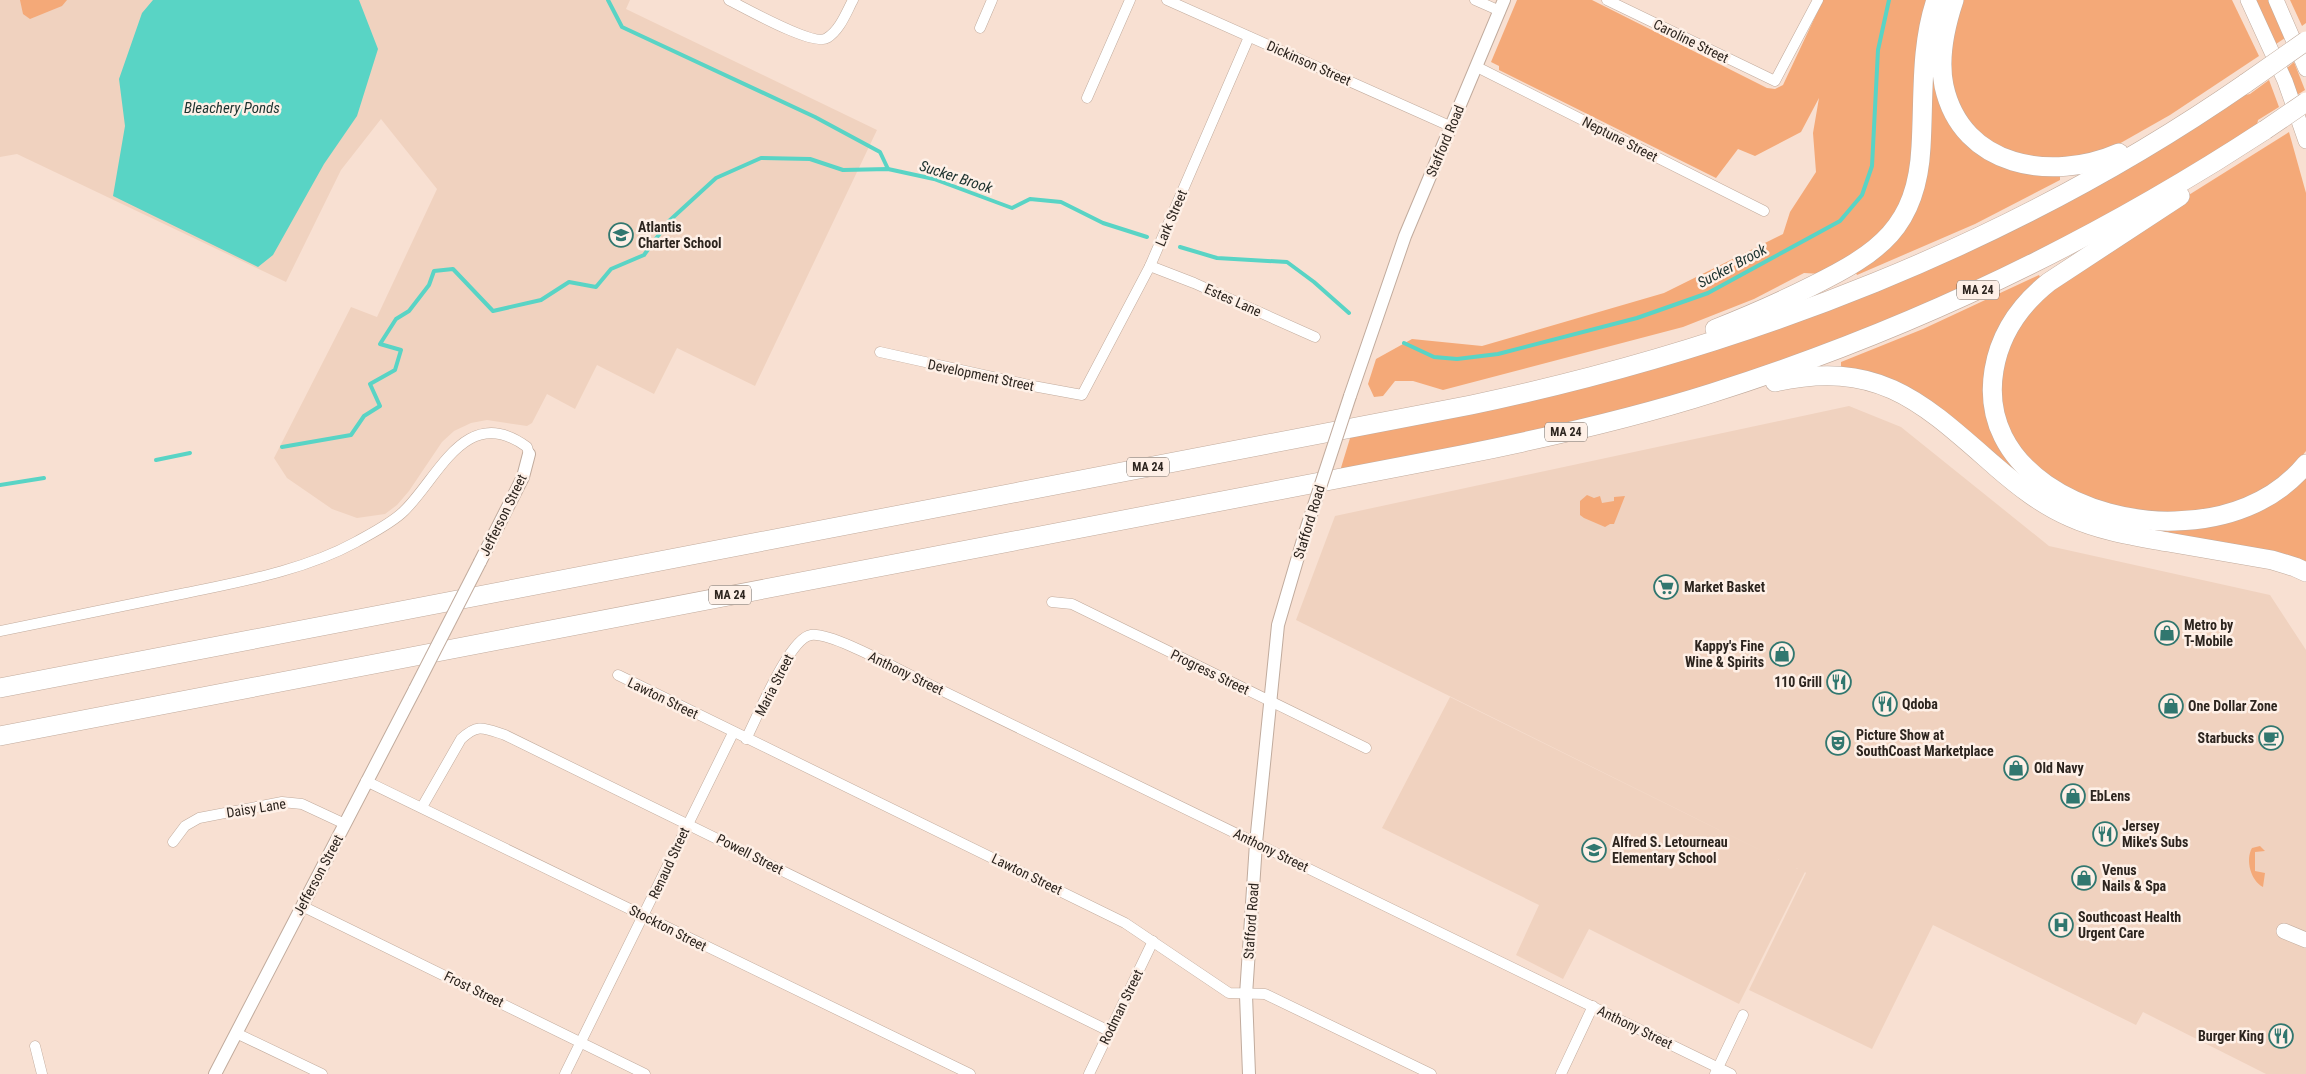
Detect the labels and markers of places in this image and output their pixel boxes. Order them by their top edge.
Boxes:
place label: Atlantis Charter School [638,219,722,251]
school or university icon: Atlantis Charter School [608,222,634,248]
supermarket icon: Market Basket [1653,574,1679,600]
place label: Market Basket [1684,579,1765,595]
place label: Metro by T-Mobile [2184,617,2234,649]
shop icon: Metro by T-Mobile [2154,620,2180,646]
place label: Kappy's Fine Wine & Spirits [1685,638,1764,670]
shop icon: Kappy's Fine Wine & Spirits [1769,641,1795,667]
restaurant icon: 110 Grill [1826,669,1852,695]
place label: 110 Grill [1774,674,1822,690]
restaurant icon: Qdoba [1872,691,1898,717]
shop icon: One Dollar Zone [2158,693,2184,719]
place label: Qdoba [1902,696,1938,712]
place label: One Dollar Zone [2188,698,2278,714]
cafe icon: Starbucks [2258,725,2284,751]
place label: Picture Show at SouthCoast Marketplace [1856,727,1994,759]
theatre icon: Picture Show at SouthCoast Marketplace [1825,730,1851,756]
place label: Starbucks [2198,730,2254,746]
shop icon: Old Navy [2003,755,2029,781]
place label: Old Navy [2034,760,2084,776]
shop icon: EbLens [2060,783,2086,809]
place label: EbLens [2090,788,2130,804]
place label: Jersey Mike's Subs [2122,818,2188,850]
restaurant icon: Jersey Mike's Subs [2092,821,2118,847]
place label: Alfred S. Letourneau Elementary School [1612,834,1728,866]
school or university icon: Alfred S. Letourneau Elementary School [1581,837,1607,863]
place label: Venus Nails & Spa [2102,862,2167,894]
shop icon: Venus Nails & Spa [2071,865,2097,891]
place label: Southcoast Health Urgent Care [2078,909,2181,941]
hospital icon: Southcoast Health Urgent Care [2048,912,2074,938]
restaurant icon: Burger King [2268,1023,2294,1049]
place label: Burger King [2198,1028,2264,1044]

